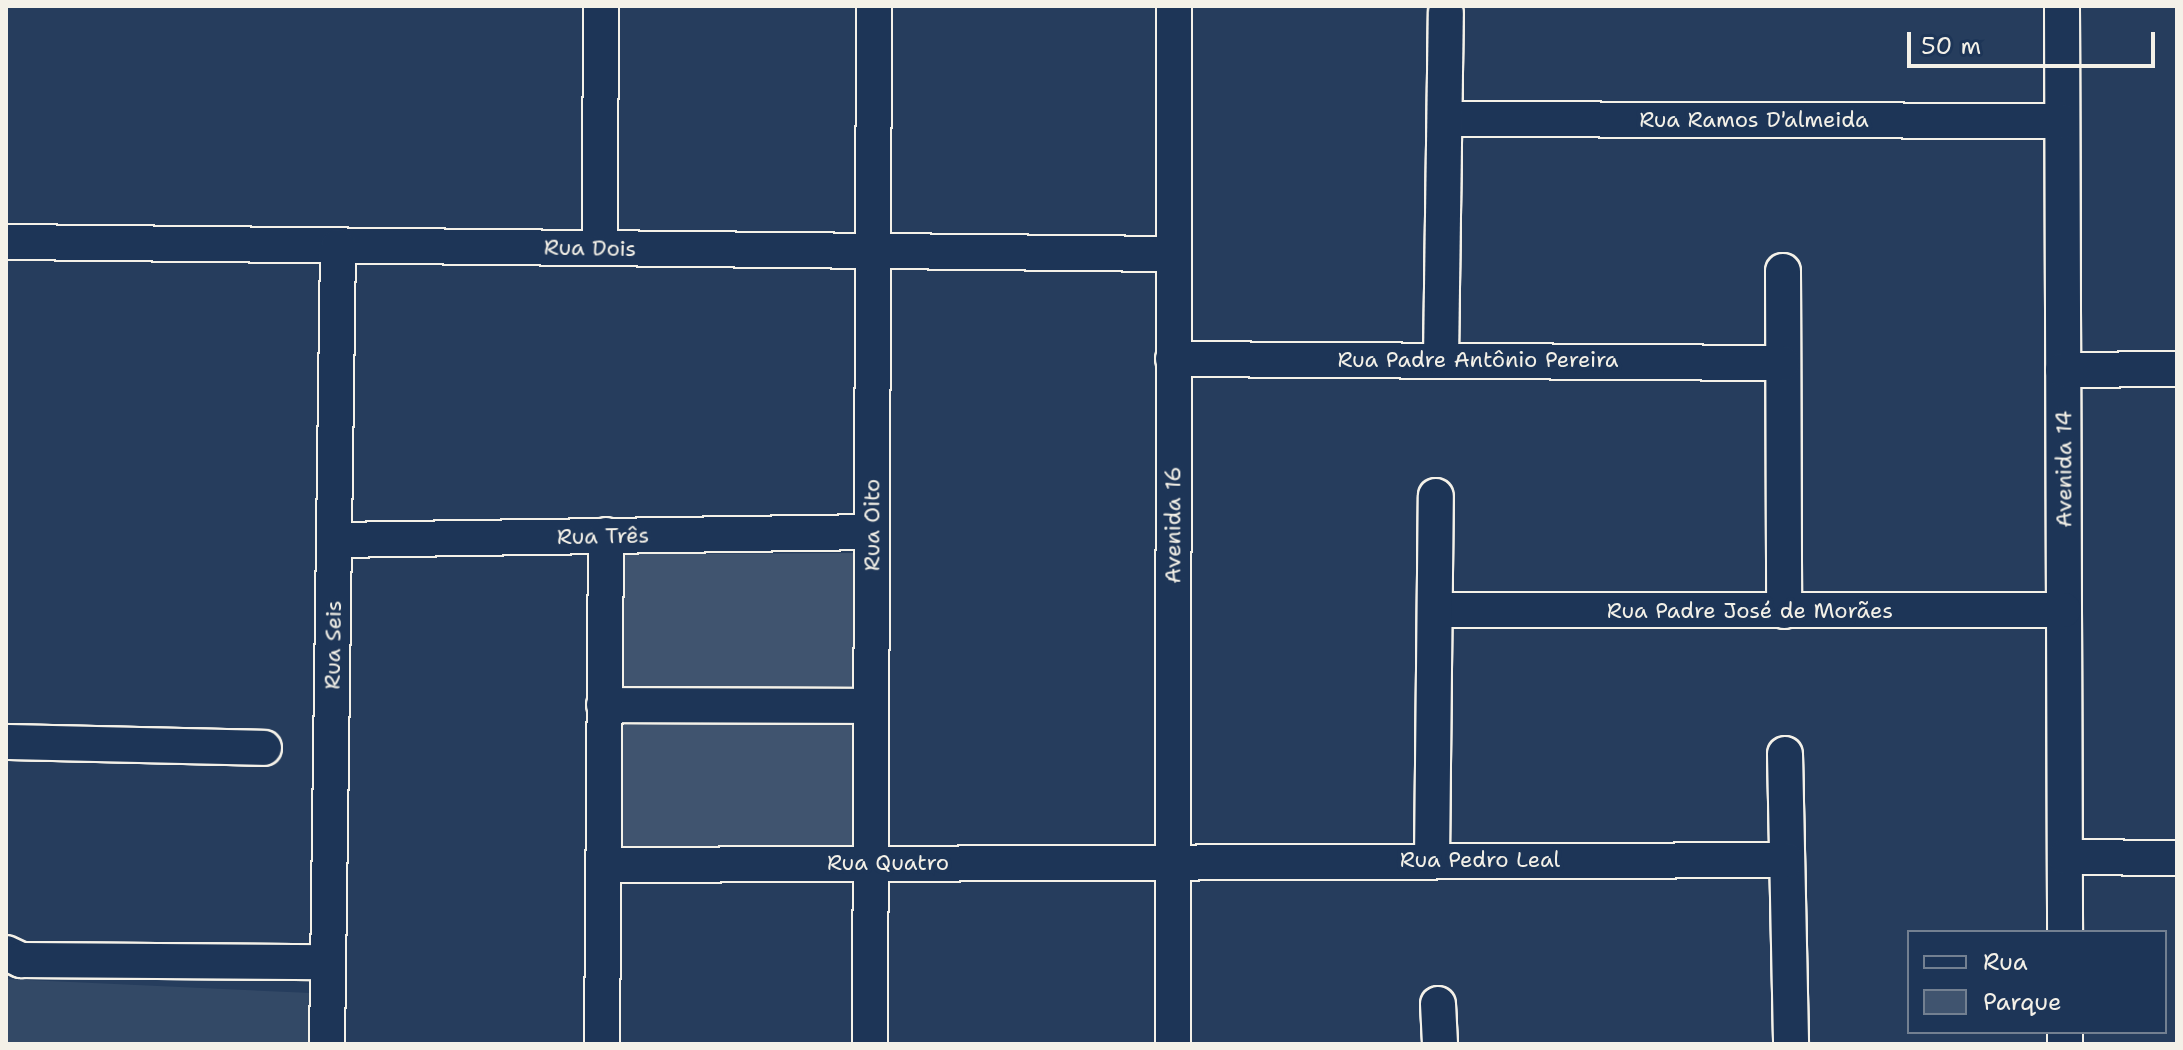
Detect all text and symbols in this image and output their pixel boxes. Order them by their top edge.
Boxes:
scale bar [1911,16,2159,66]
text: 50 m [1921,30,1981,62]
street label: Rua Ramos D'almeida [1639,107,1869,133]
street label: Rua Dois [544,234,636,262]
street label: Rua Padre Antônio Pereira [1337,347,1619,373]
street label: Avenida 14 [2051,410,2077,528]
street label: Avenida 16 [1160,466,1186,584]
street label: Rua Oito [859,479,885,571]
street label: Rua Três [557,522,649,550]
street label: Rua Padre José de Morães [1607,598,1893,624]
street label: Rua Seis [319,600,347,690]
street label: Rua Pedro Leal [1400,847,1560,873]
street label: Rua Quatro [827,850,949,876]
legend [1907,930,2167,1034]
text: Rua [1983,946,2028,978]
text: Parque [1983,986,2062,1018]

